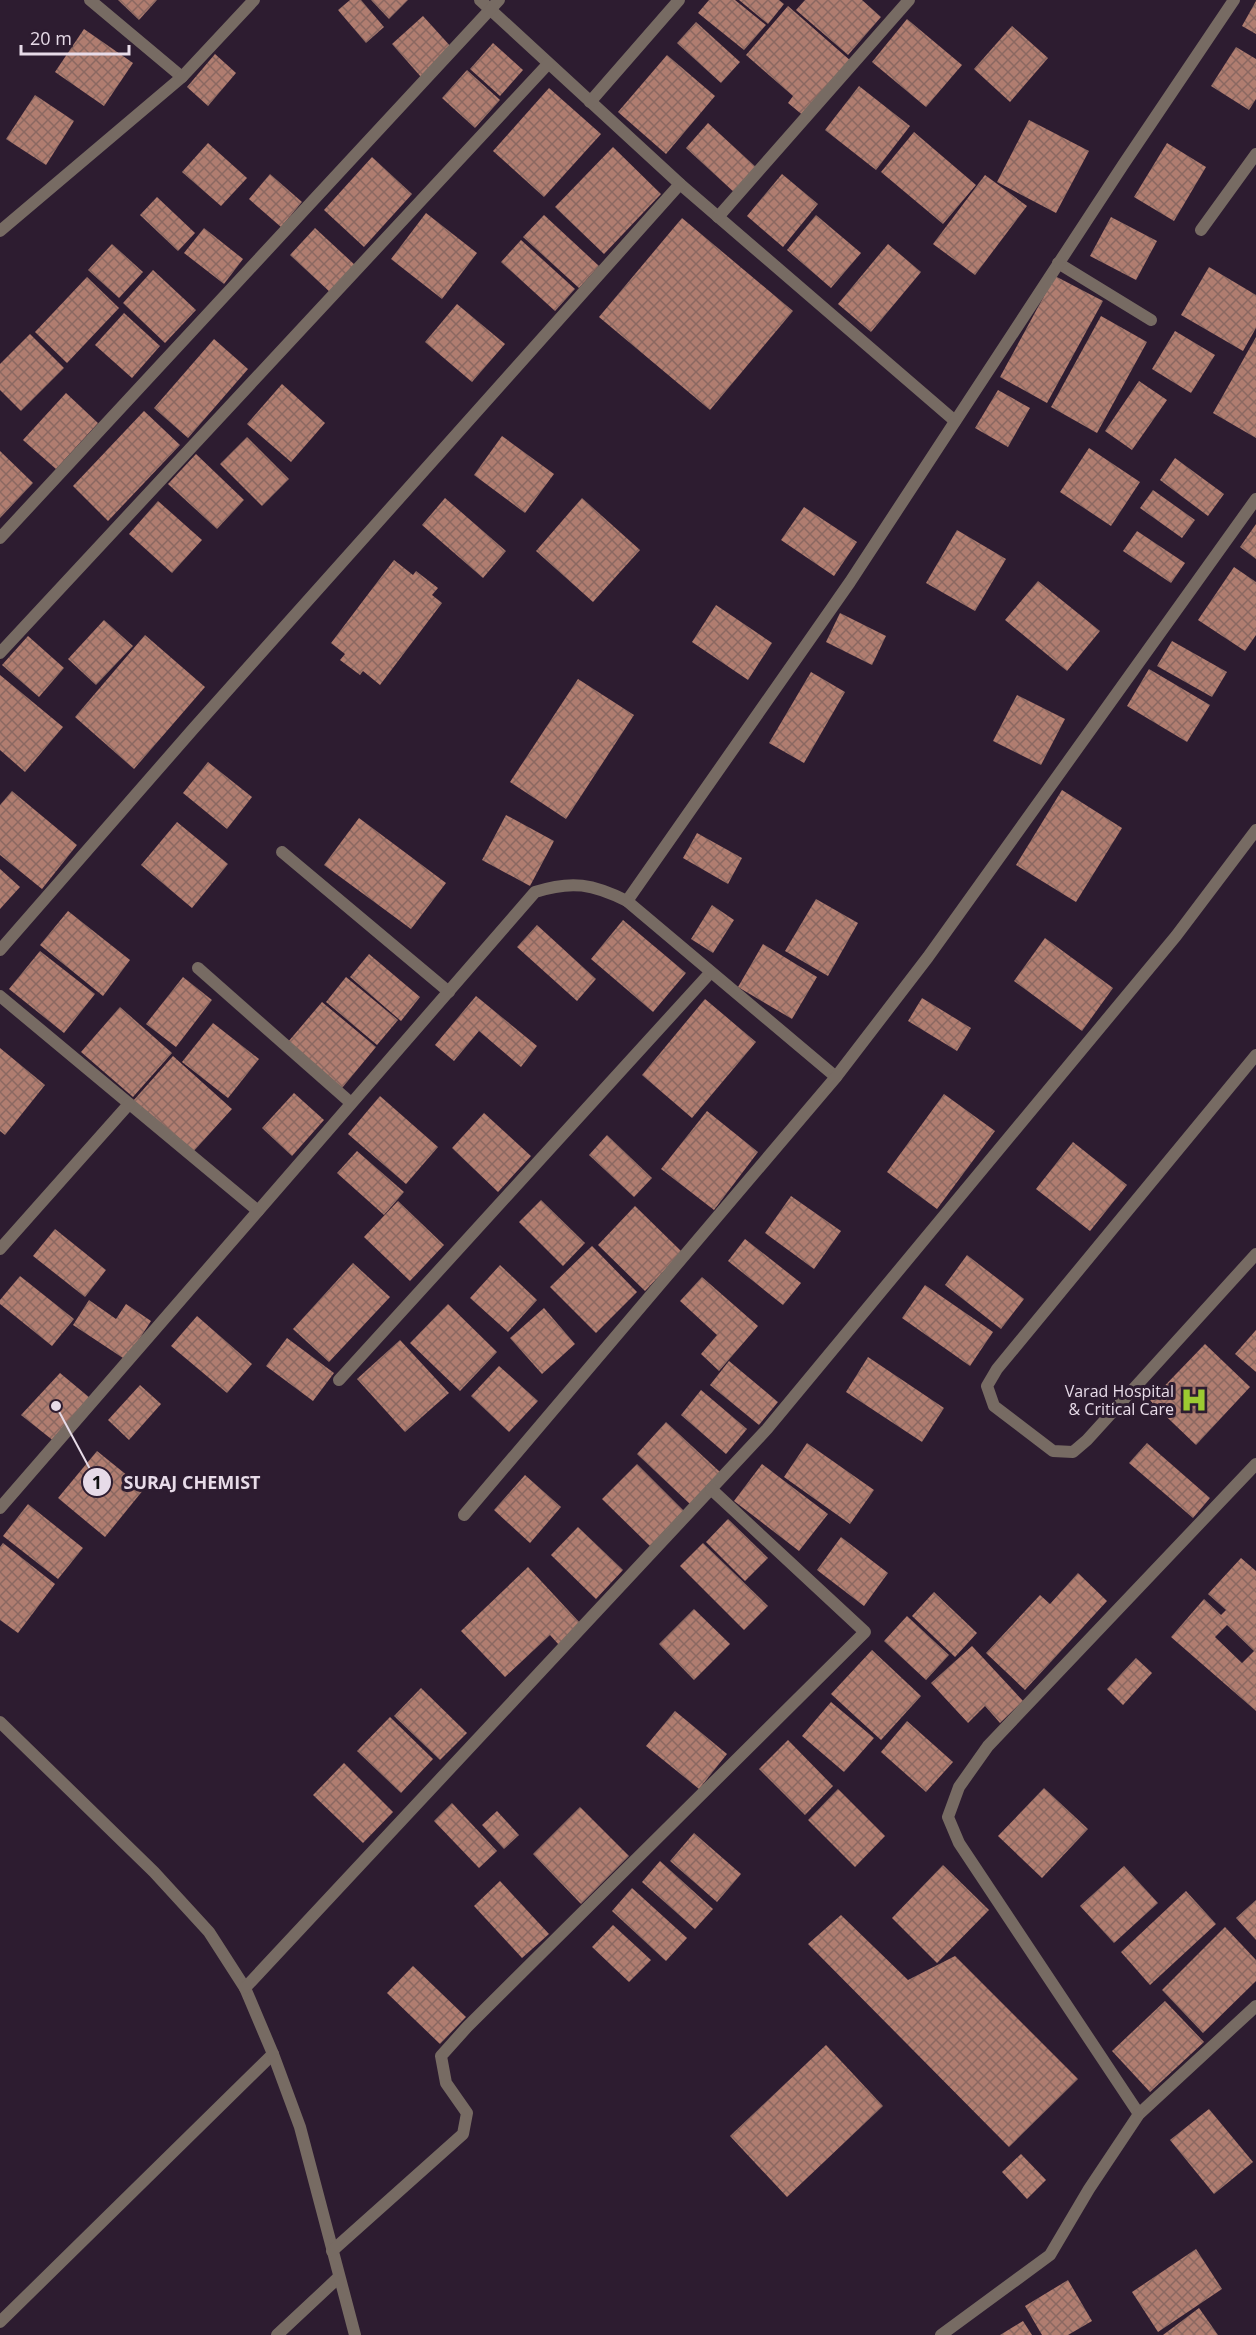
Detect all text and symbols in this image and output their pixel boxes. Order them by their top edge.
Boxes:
scale bar [21,18,129,56]
text: 20 m [30,26,72,50]
place label: Varad Hospital & Critical Care [1065,1380,1174,1420]
hospital icon: Varad Hospital & Critical Care [1179,1385,1209,1415]
callout: SURAJ CHEMIST [82,1464,273,1500]
text: 1 [92,1470,102,1494]
text: SURAJ CHEMIST [123,1470,261,1494]

